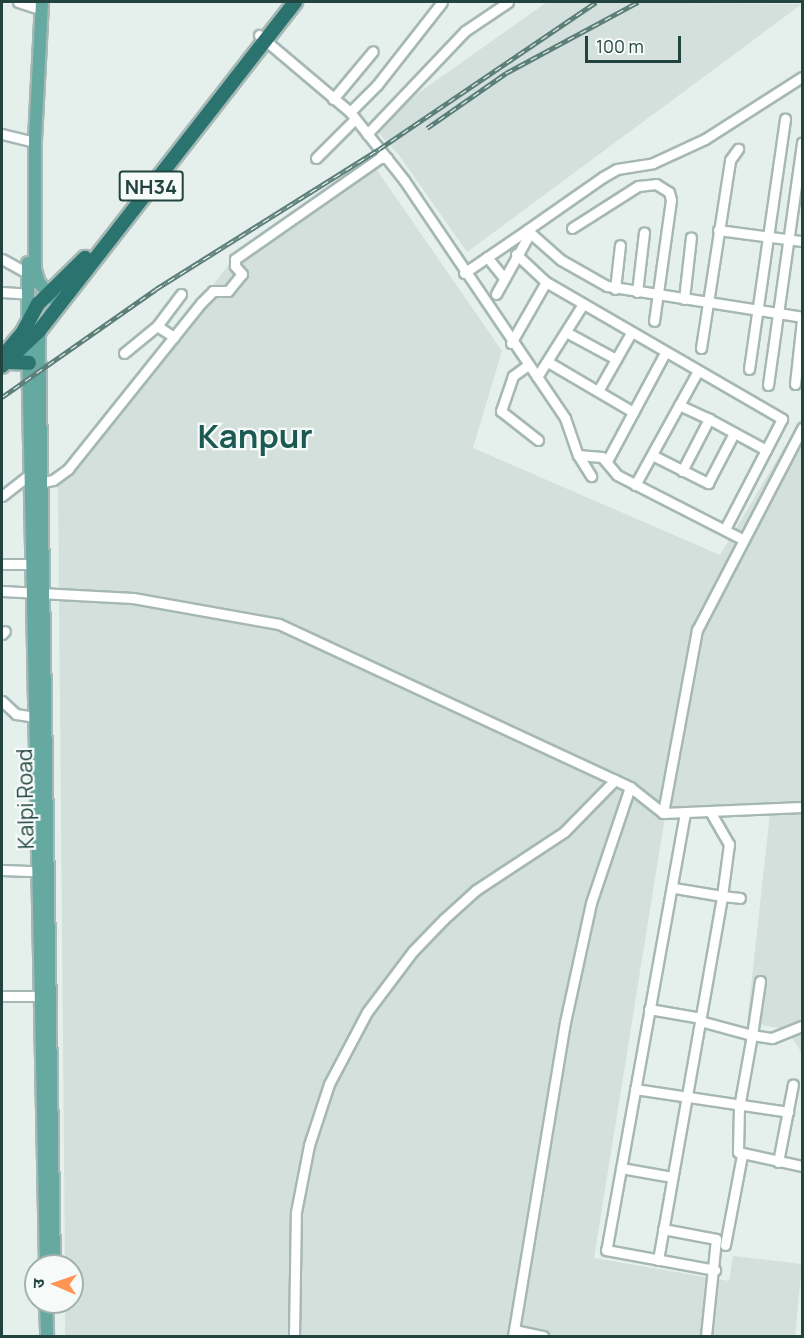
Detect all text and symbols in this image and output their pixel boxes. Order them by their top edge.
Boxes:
scale bar [588,24,684,62]
text: 100 m [596,34,644,58]
road number: NH34 [118,169,184,203]
district label: Kanpur [197,416,313,456]
street label: Kalpi Road [12,749,38,849]
north arrow [24,1254,84,1314]
text: उ [27,1278,49,1289]

